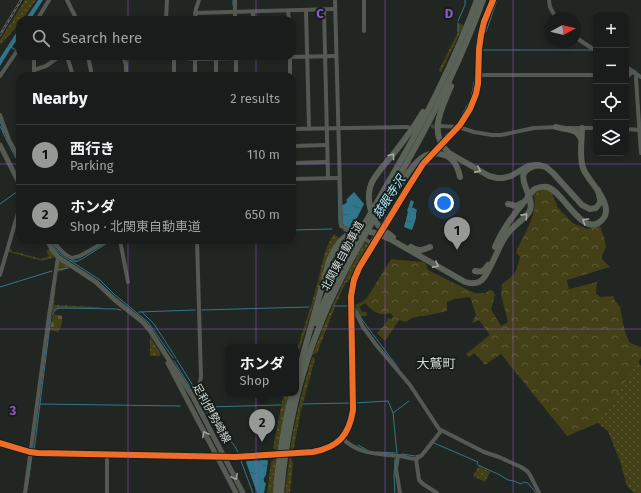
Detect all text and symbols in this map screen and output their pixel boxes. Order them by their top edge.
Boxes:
text: C [316,6,324,21]
text: D [445,6,454,21]
north arrow [545,12,581,48]
map controls [593,12,629,156]
button: + [593,12,629,48]
search box [16,16,296,60]
icon: search [30,27,52,49]
text: Search here [62,29,142,47]
button: − [593,48,629,84]
button: locate [593,84,629,120]
text: Nearby [32,88,87,109]
text: 2 results [230,91,280,106]
button: layers [593,120,629,156]
text: 西行き [70,140,115,158]
text: 1 [42,147,48,162]
text: 110 m [247,147,280,162]
one-way arrow [387,153,394,160]
text: Parking [70,158,114,173]
one-way arrow [474,165,481,173]
water label: 慈眼寺沢 [370,171,409,221]
your location [434,193,454,213]
text: ホンダ [70,198,115,216]
text: 2 [42,207,48,222]
text: 650 m [245,207,280,222]
one-way arrow [521,213,528,220]
pin: 1 [444,217,470,250]
one-way arrow [582,218,589,225]
text: Shop · 北関東自動車道 [70,219,201,234]
street label: 北関東自動車道 [319,219,366,293]
one-way arrow [432,261,439,268]
popup [225,344,299,396]
text: ホンダ [239,355,285,373]
district label: 大鷲町 [416,356,456,371]
text: Shop [239,373,270,388]
street label: 足利伊勢崎線 [190,381,233,445]
text: 3 [9,403,17,418]
pin: 2 [249,409,275,442]
one-way arrow [203,430,210,438]
one-way arrow [230,473,238,480]

